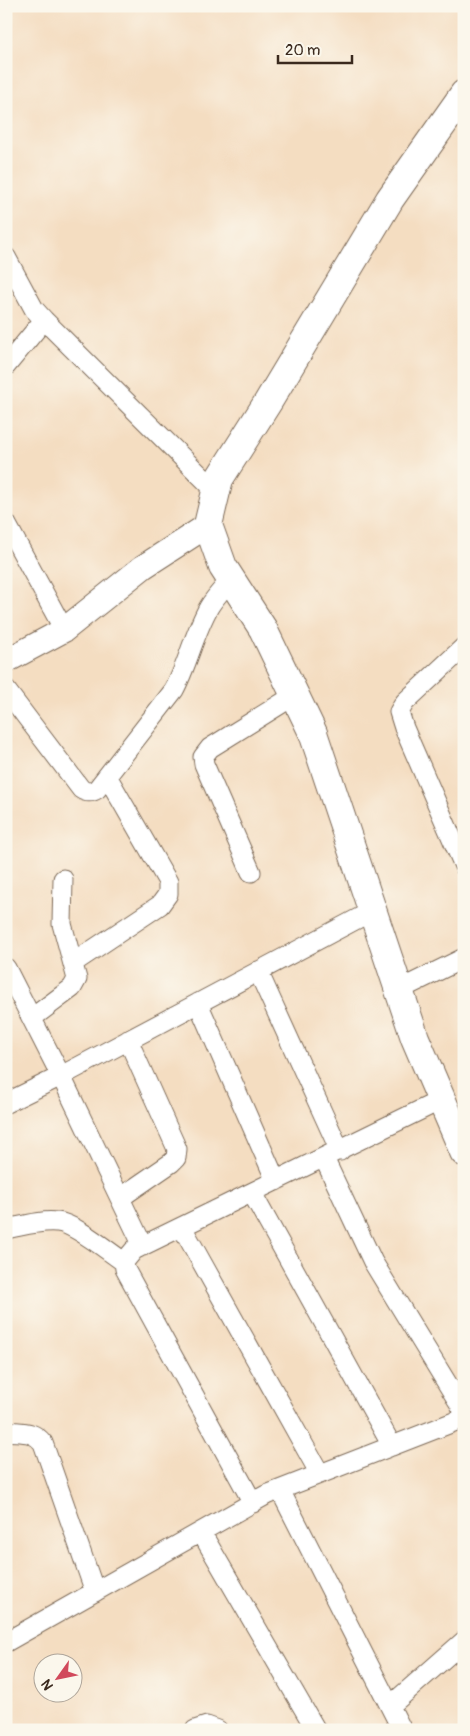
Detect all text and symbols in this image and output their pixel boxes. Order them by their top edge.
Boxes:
scale bar [278,32,351,64]
text: 20 m [285,41,320,60]
north arrow [32,1654,82,1704]
text: N [38,1676,57,1693]

